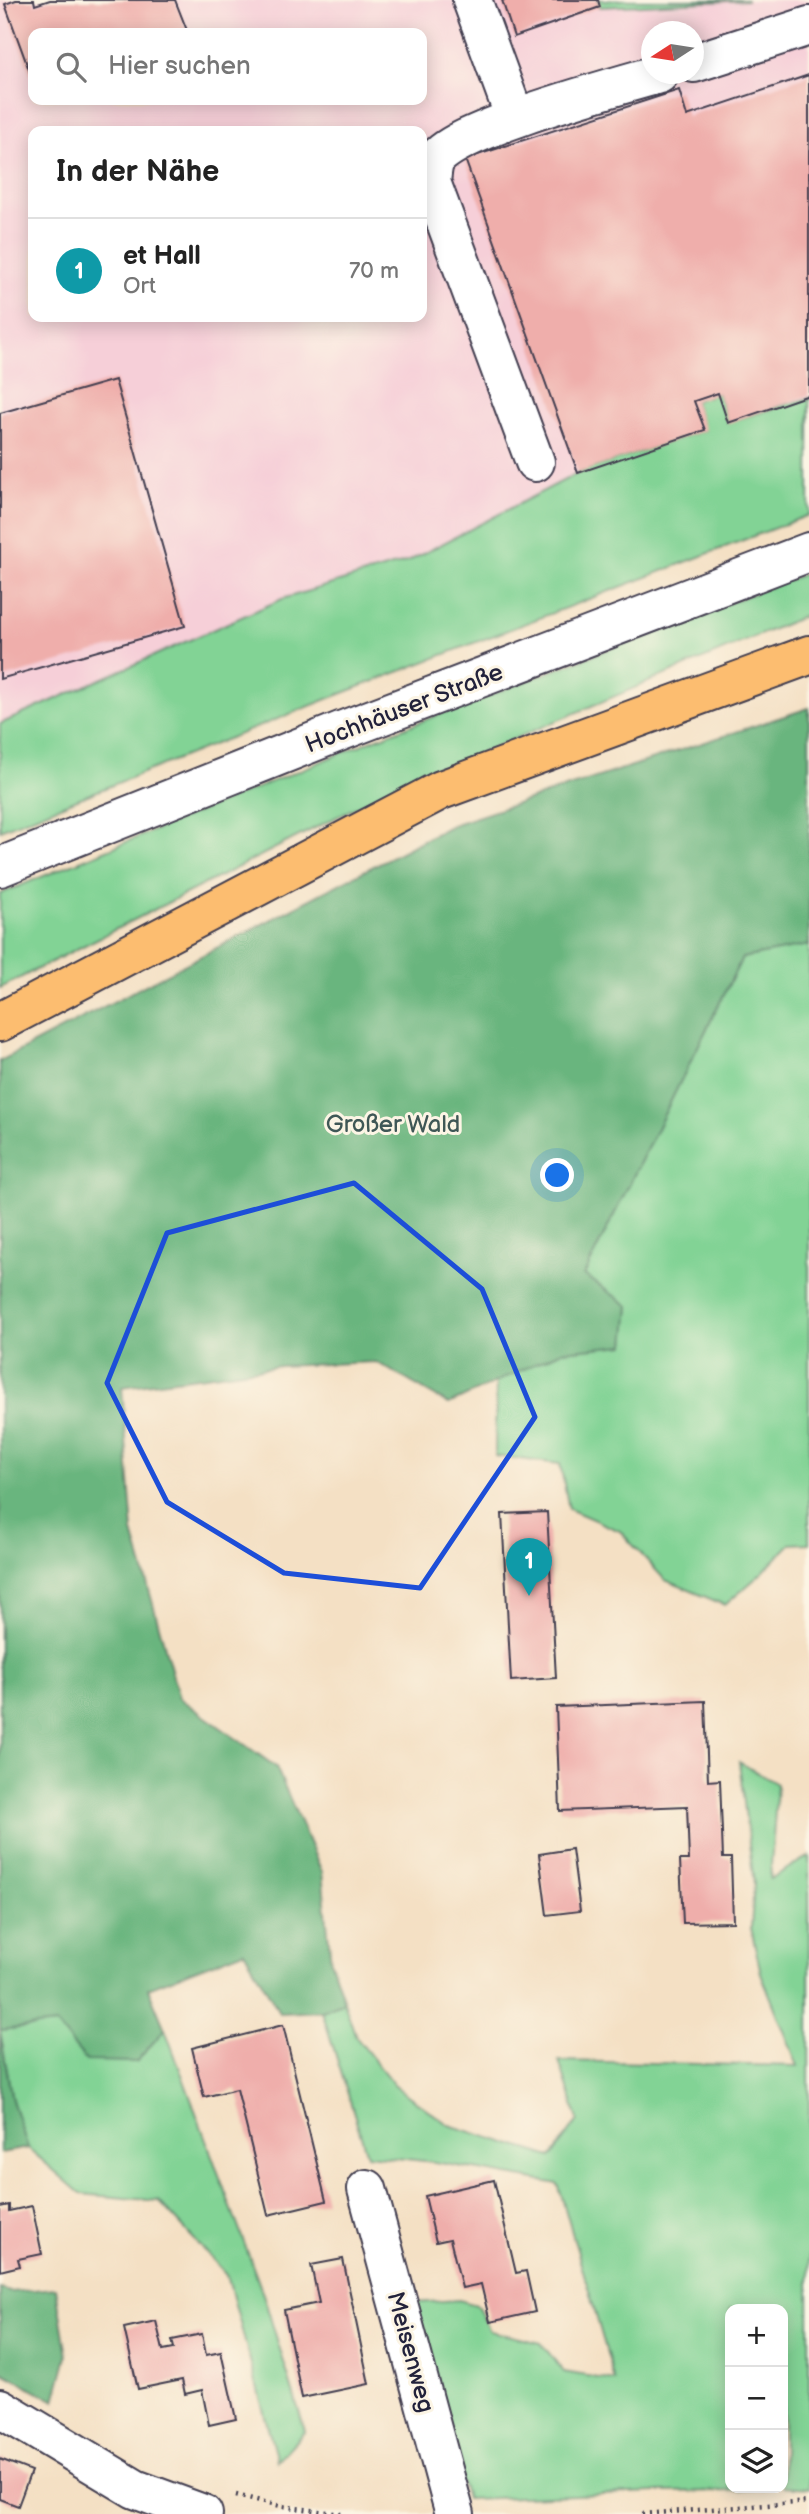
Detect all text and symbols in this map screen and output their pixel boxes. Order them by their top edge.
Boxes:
north arrow [641,21,704,84]
search box [28,28,427,105]
icon: search [52,48,90,86]
text: Hier suchen [108,51,251,82]
text: In der Nähe [56,154,219,190]
text: et Hall [123,241,201,272]
text: 1 [74,257,84,285]
text: 70 m [349,257,399,285]
text: Ort [123,272,156,300]
street label: Hochhäuser Straße [301,657,507,760]
park label: Großer Wald [326,1110,460,1139]
your location [540,1158,574,1192]
pin: 1 [506,1538,552,1596]
street label: Meisenweg [380,2288,441,2416]
map controls [725,2304,788,2493]
button: + [725,2304,788,2367]
button: − [725,2367,788,2430]
button: layers [725,2430,788,2493]

